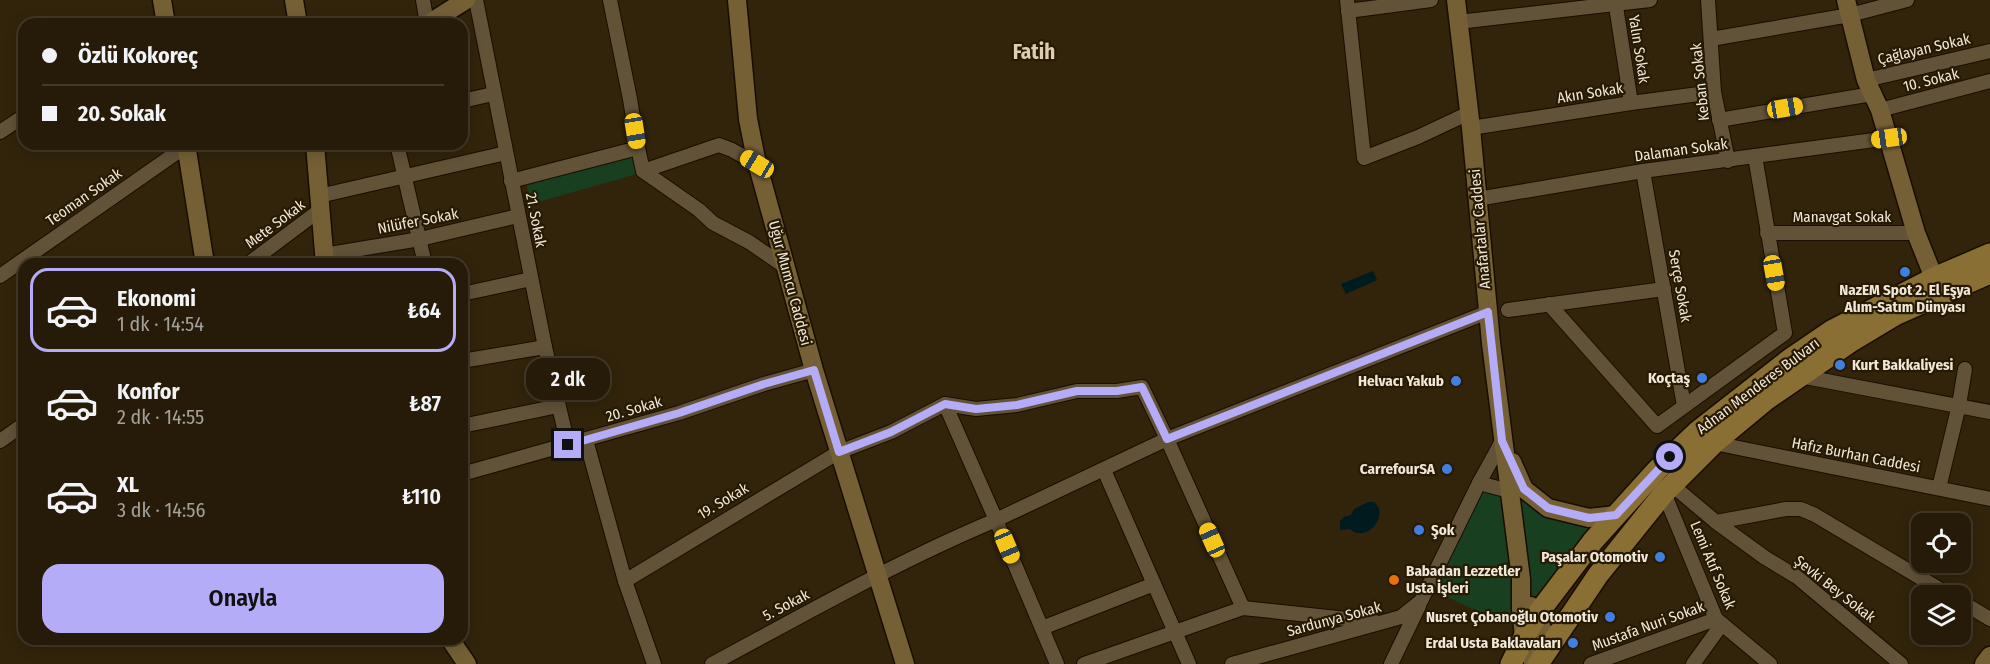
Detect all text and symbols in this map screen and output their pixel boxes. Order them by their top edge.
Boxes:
street label: Yalın Sokak [1625,13,1653,85]
street label: Çağlayan Sokak [1876,30,1972,68]
district label: Fatih [1013,39,1055,65]
text: Özlü Kokoreç [78,42,198,69]
street label: Keban Sokak [1687,42,1713,122]
street label: 10. Sokak [1901,64,1961,96]
street label: Akın Sokak [1556,79,1624,107]
car [1766,96,1804,120]
text: 20. Sokak [78,100,166,127]
car [623,112,647,150]
car [1870,127,1908,149]
street label: Dalaman Sokak [1633,135,1729,165]
car [737,147,777,181]
street label: Teoman Sokak [43,164,125,230]
street label: Anafartalar Caddesi [1466,168,1494,290]
street label: 21. Sokak [522,191,550,249]
street label: Mete Sokak [242,196,308,252]
street label: Nilüfer Sokak [376,204,460,238]
street label: Manavgat Sokak [1793,208,1891,226]
street label: Uğur Mumcu Caddesi [765,219,815,347]
street label: Serçe Sokak [1665,248,1695,324]
car [1762,254,1786,292]
marker: NazEM Spot 2. El Eşya Alım-Satım Dünyası [1898,265,1912,279]
place label: NazEM Spot 2. El Eşya Alım-Satım Dünyası [1839,281,1971,316]
icon: car [45,283,99,337]
text: Ekonomi [117,285,196,312]
text: ₺64 [407,297,441,324]
text: 1 dk · 14:54 [117,312,204,336]
street label: Adnan Menderes Bulvarı [1693,334,1823,438]
place label: Kurt Bakkaliyesi [1852,356,1954,374]
callout: 2 dk [526,358,610,400]
marker: Kurt Bakkaliyesi [1833,358,1847,372]
text: 2 dk [551,367,585,391]
place label: Koçtaş [1648,369,1690,388]
marker: Koçtaş [1695,371,1709,385]
place label: Helvacı Yakub [1358,372,1444,390]
marker: Helvacı Yakub [1449,374,1463,388]
icon: car [45,376,99,430]
text: Konfor [117,378,179,405]
text: ₺87 [409,390,441,417]
street label: 20. Sokak [604,392,664,426]
text: 2 dk · 14:55 [117,405,204,429]
route end [554,431,581,458]
street label: Hafız Burhan Caddesi [1790,434,1922,476]
route start [1656,443,1683,470]
place label: CarrefourSA [1360,460,1436,478]
marker: CarrefourSA [1440,462,1454,476]
icon: car [45,469,99,523]
text: XL [117,471,139,498]
street label: 19. Sokak [694,479,752,523]
text: ₺110 [402,483,441,510]
text: 3 dk · 14:56 [117,498,205,522]
map controls [1911,513,1971,645]
button: locate [1911,513,1971,573]
street label: Lemi Atıf Sokak [1686,518,1740,612]
car [1196,520,1228,560]
place label: Şok [1431,521,1455,540]
marker: Şok [1412,523,1426,537]
car [992,526,1022,566]
place label: Paşalar Otomotiv [1541,548,1649,567]
marker: Paşalar Otomotiv [1653,550,1667,564]
street label: Şevki Bey Sokak [1791,552,1879,626]
place label: Babadan Lezzetler Usta İşleri [1406,562,1521,598]
button: Onayla [42,564,444,633]
marker: Babadan Lezzetler Usta İşleri [1387,573,1401,587]
street label: 5. Sokak [760,585,812,625]
button: layers [1911,585,1971,645]
street label: Mustafa Nuri Sokak [1589,597,1707,655]
street label: Sardunya Sokak [1285,598,1383,640]
place label: Nusret Çobanoğlu Otomotiv [1426,608,1599,627]
marker: Nusret Çobanoğlu Otomotiv [1603,610,1617,624]
place label: Erdal Usta Baklavaları [1426,634,1561,652]
marker: Erdal Usta Baklavaları [1566,636,1580,650]

